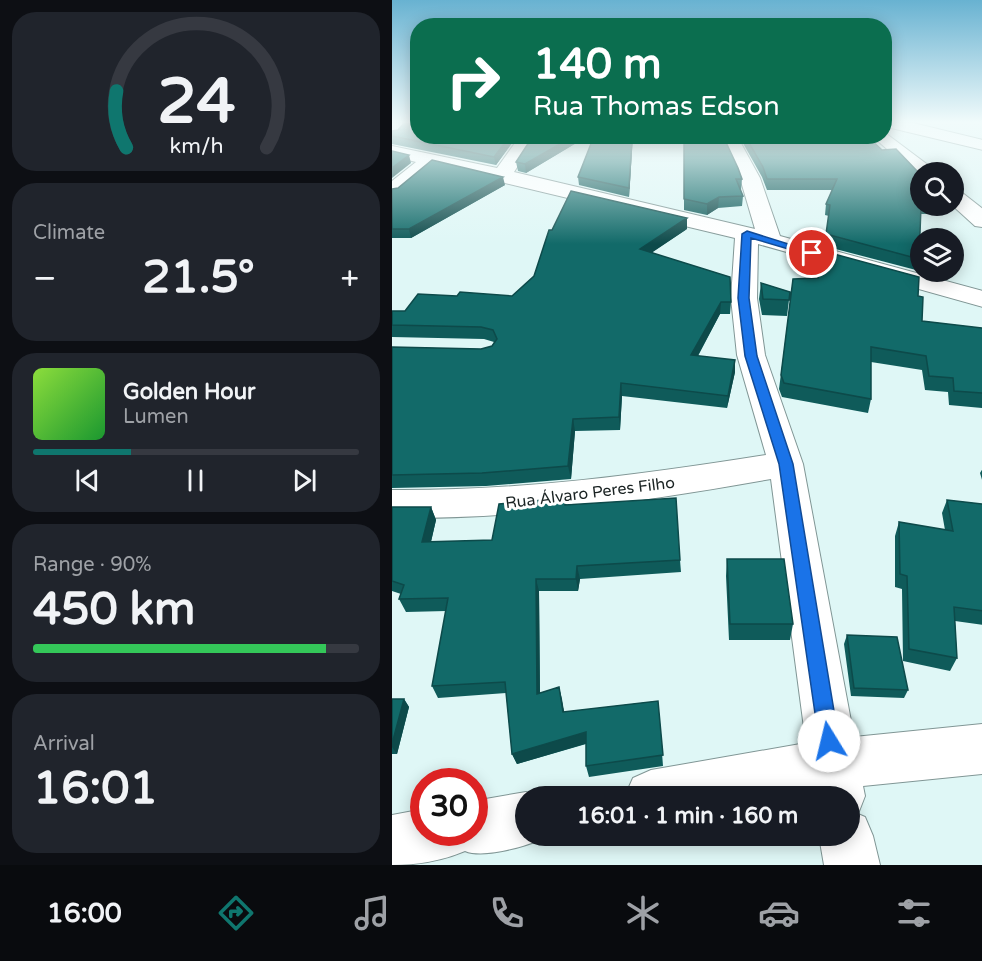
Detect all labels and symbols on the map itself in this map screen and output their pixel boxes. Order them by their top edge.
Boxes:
pin [786,227,837,278]
street label: Rua Álvaro Peres Filho [504,473,676,513]
position arrow [797,709,861,773]
speed limit sign: 30 [410,768,488,846]

